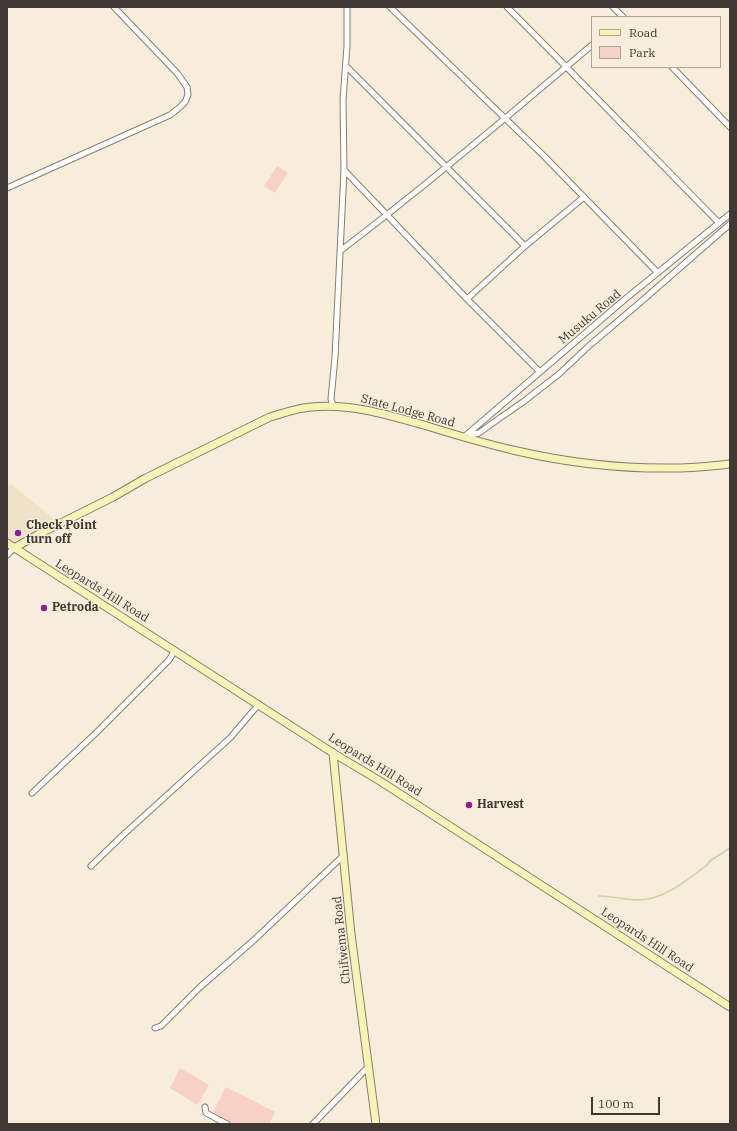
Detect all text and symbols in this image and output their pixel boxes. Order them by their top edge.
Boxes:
legend [591,16,721,68]
text: Road [629,25,658,40]
text: Park [629,45,655,60]
street label: Musuku Road [556,287,624,347]
street label: State Lodge Road [359,392,457,430]
place label: Check Point turn off [26,519,97,547]
marker: Check Point turn off [13,528,23,538]
street label: Leopards Hill Road [53,556,151,626]
place label: Petroda [52,601,99,615]
marker: Petroda [39,603,49,613]
street label: Leopards Hill Road [326,730,424,800]
place label: Harvest [477,798,524,812]
marker: Harvest [464,800,474,810]
street label: Chifwema Road [330,895,354,985]
street label: Leopards Hill Road [598,905,696,975]
scale bar [593,1089,662,1115]
text: 100 m [598,1096,634,1111]

